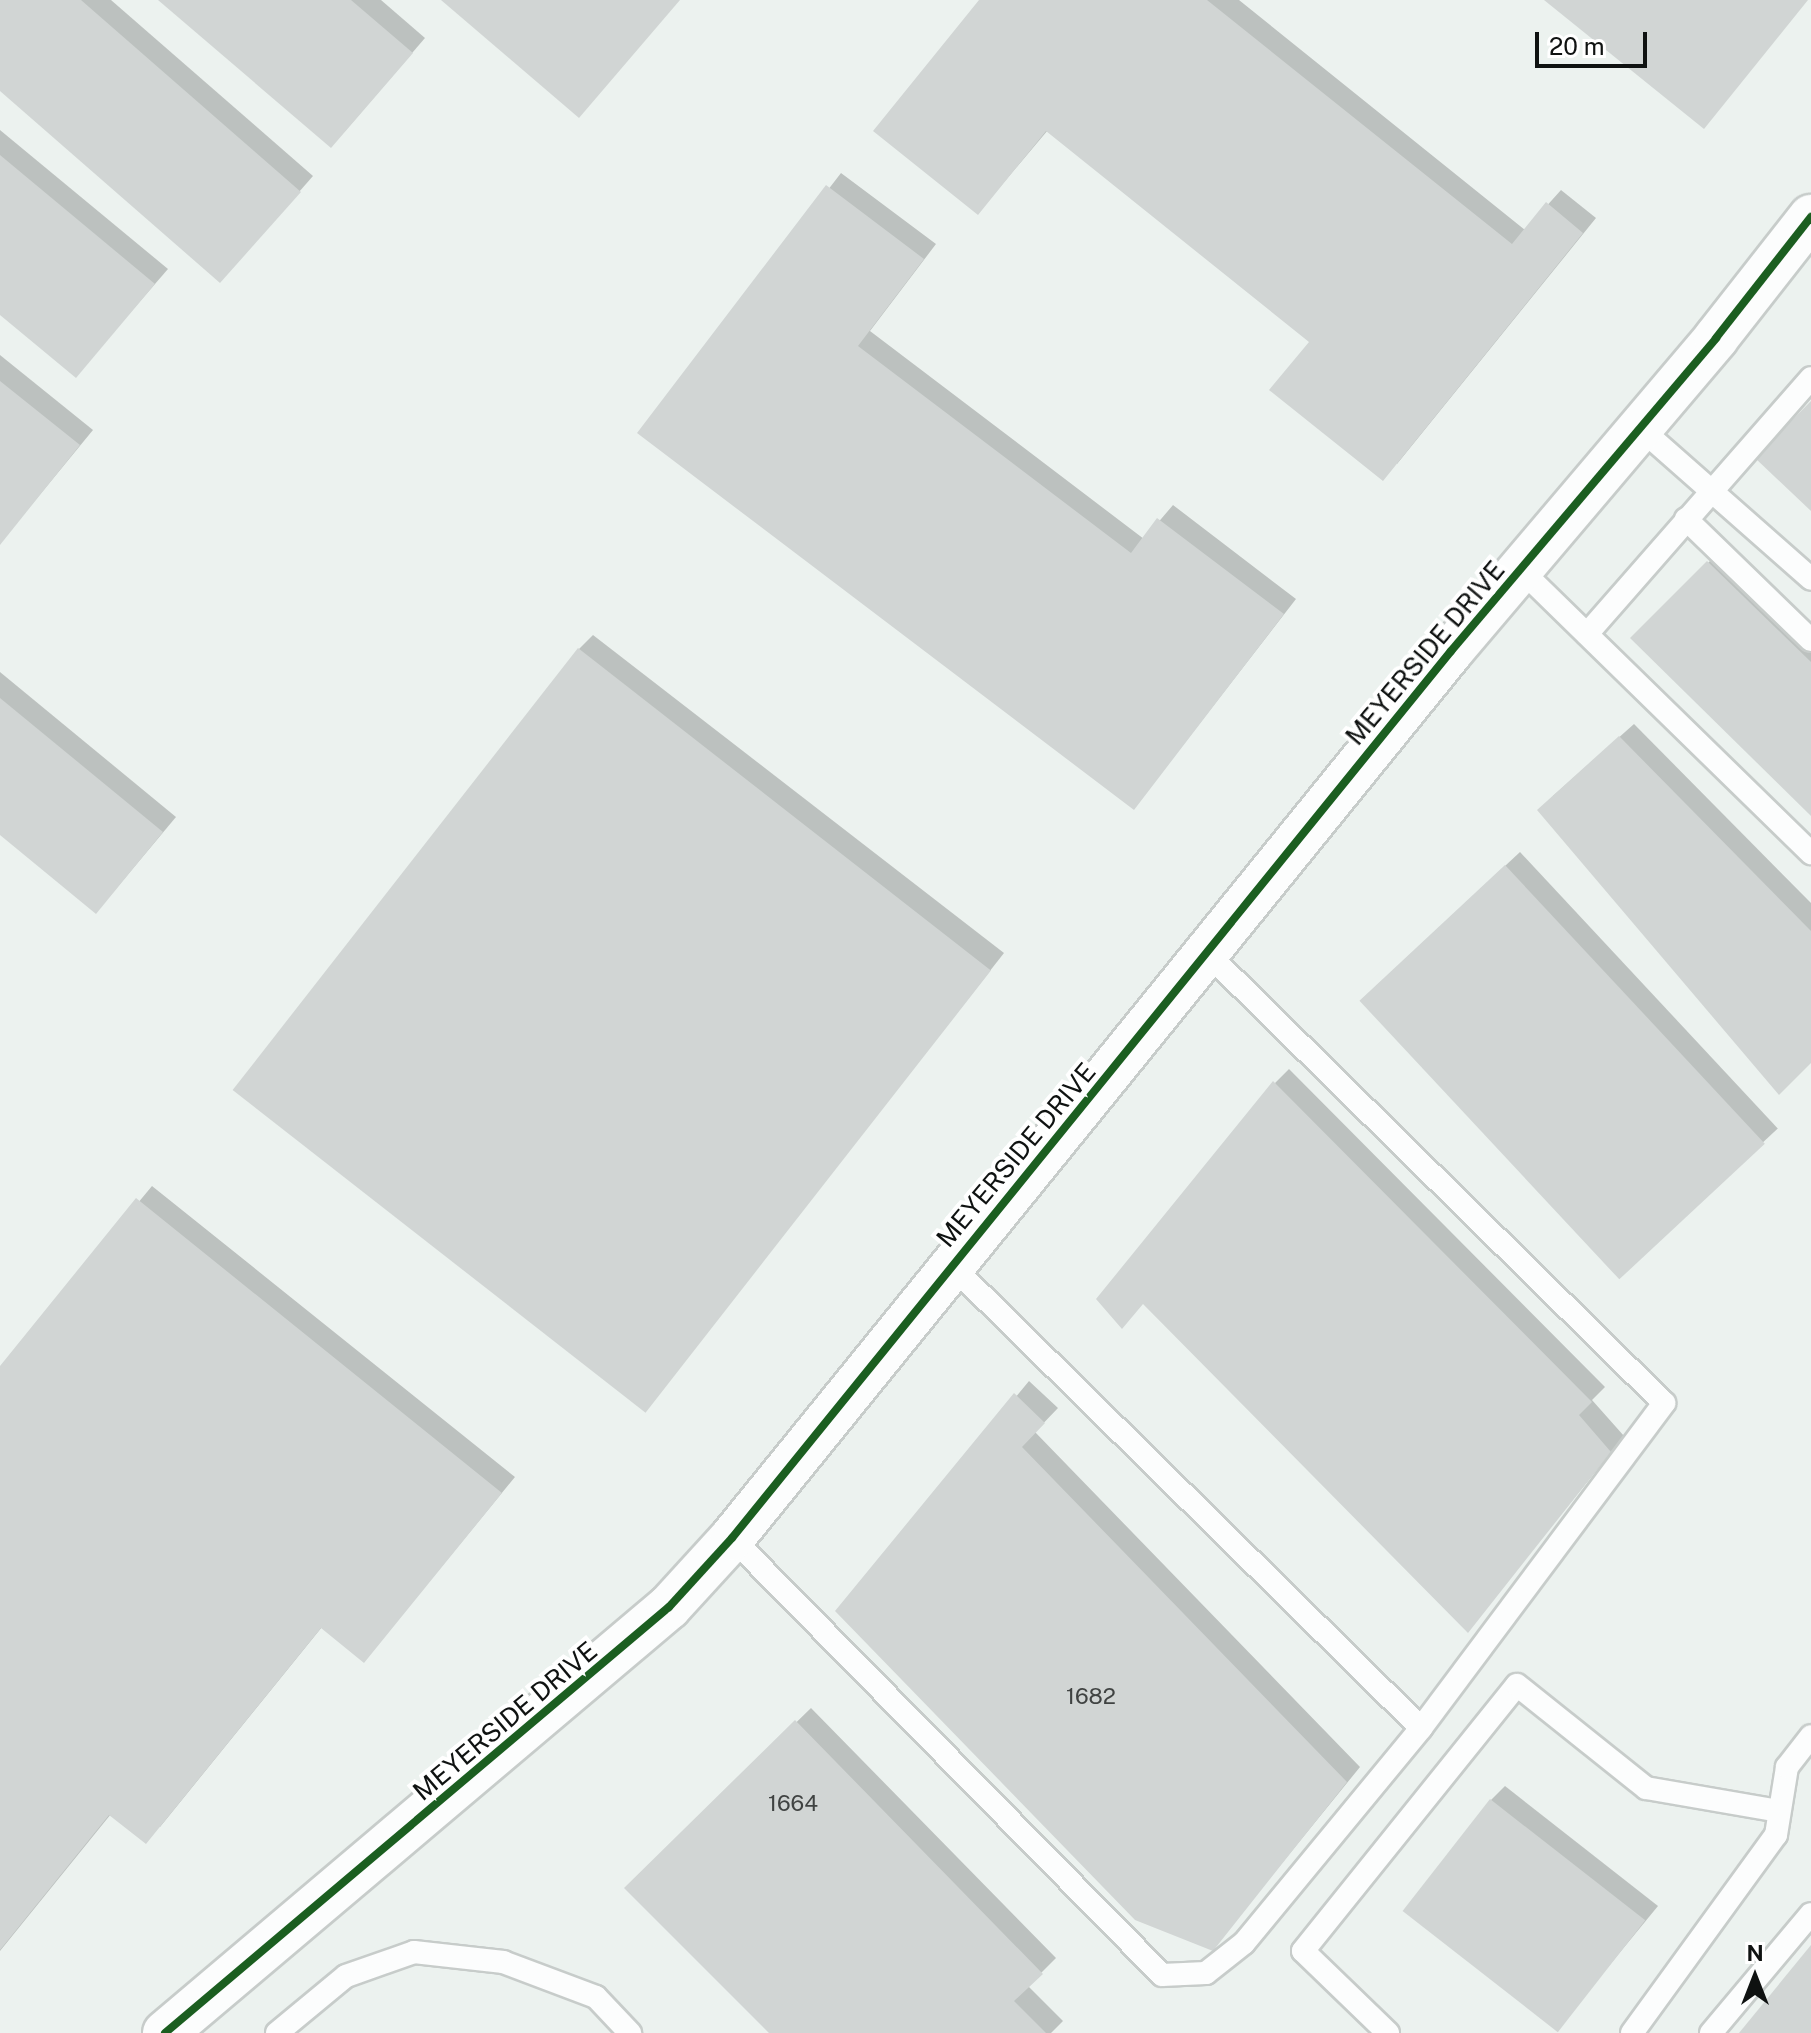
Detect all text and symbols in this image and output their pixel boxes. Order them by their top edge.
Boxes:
scale bar [1539,16,1651,66]
text: 20 m [1549,32,1605,60]
street label: MEYERSIDE DRIVE [1339,555,1511,751]
street label: MEYERSIDE DRIVE [930,1057,1102,1253]
street label: MEYERSIDE DRIVE [407,1635,603,1807]
house number: 1682 [1066,1684,1116,1710]
house number: 1664 [768,1791,818,1817]
north arrow [1715,1937,1795,2017]
text: N [1746,1940,1764,1966]

